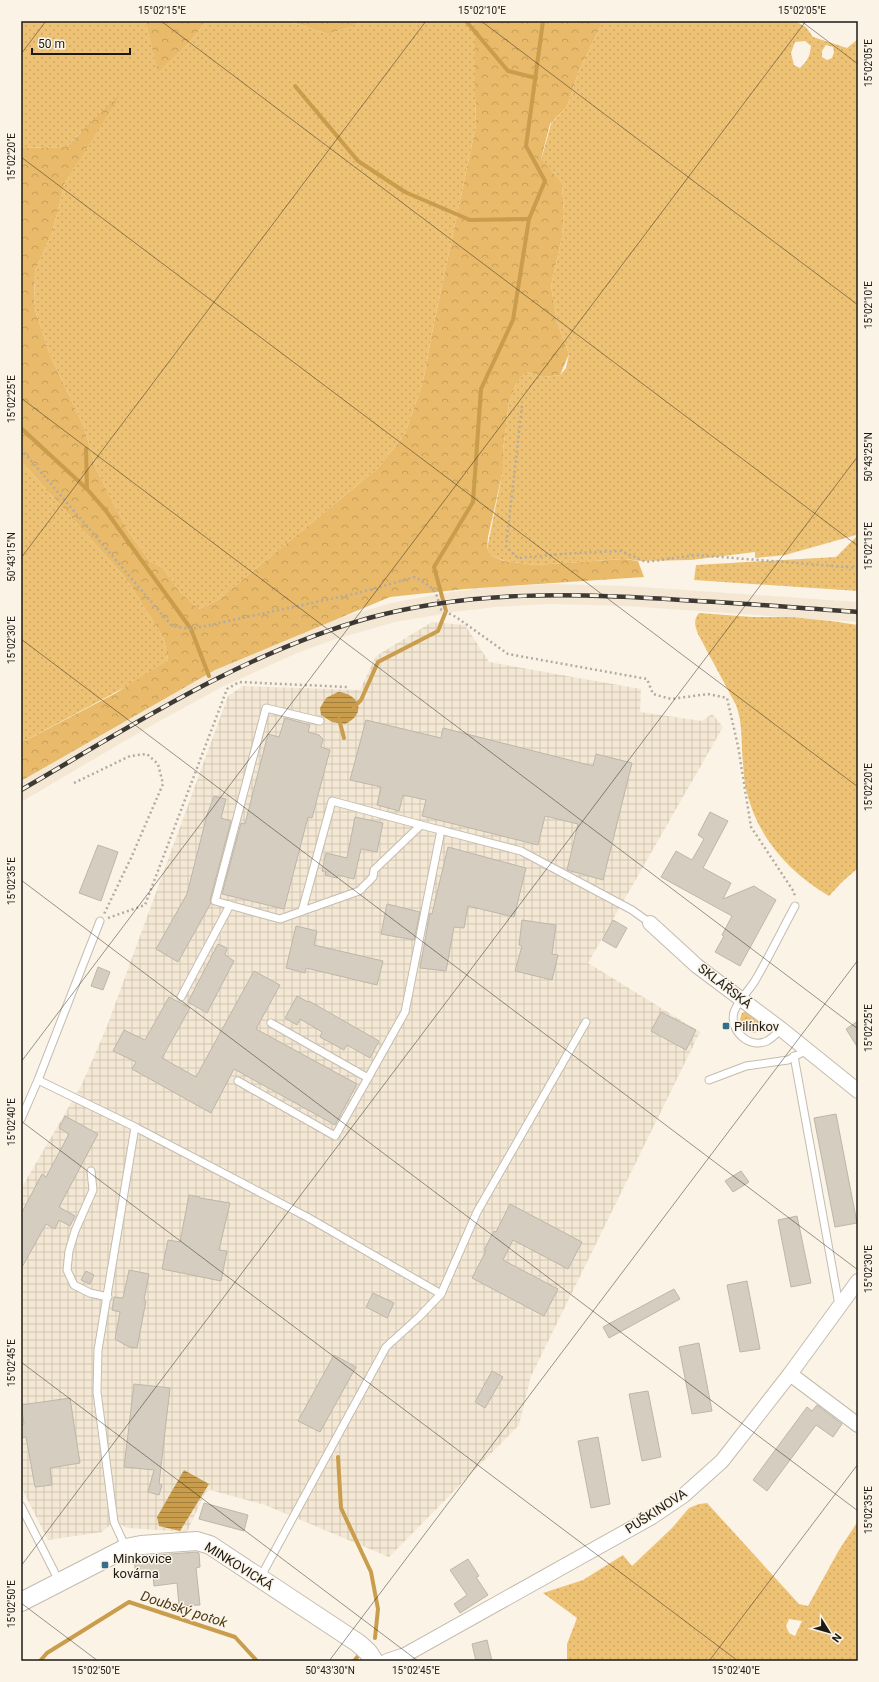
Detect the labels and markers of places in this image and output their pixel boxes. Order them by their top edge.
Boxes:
place label: Pilínkov [734,1019,780,1034]
marker: Pilínkov [721,1021,731,1031]
place label: Minkovice kovárna [113,1551,172,1581]
marker: Minkovice kovárna [100,1560,110,1570]

